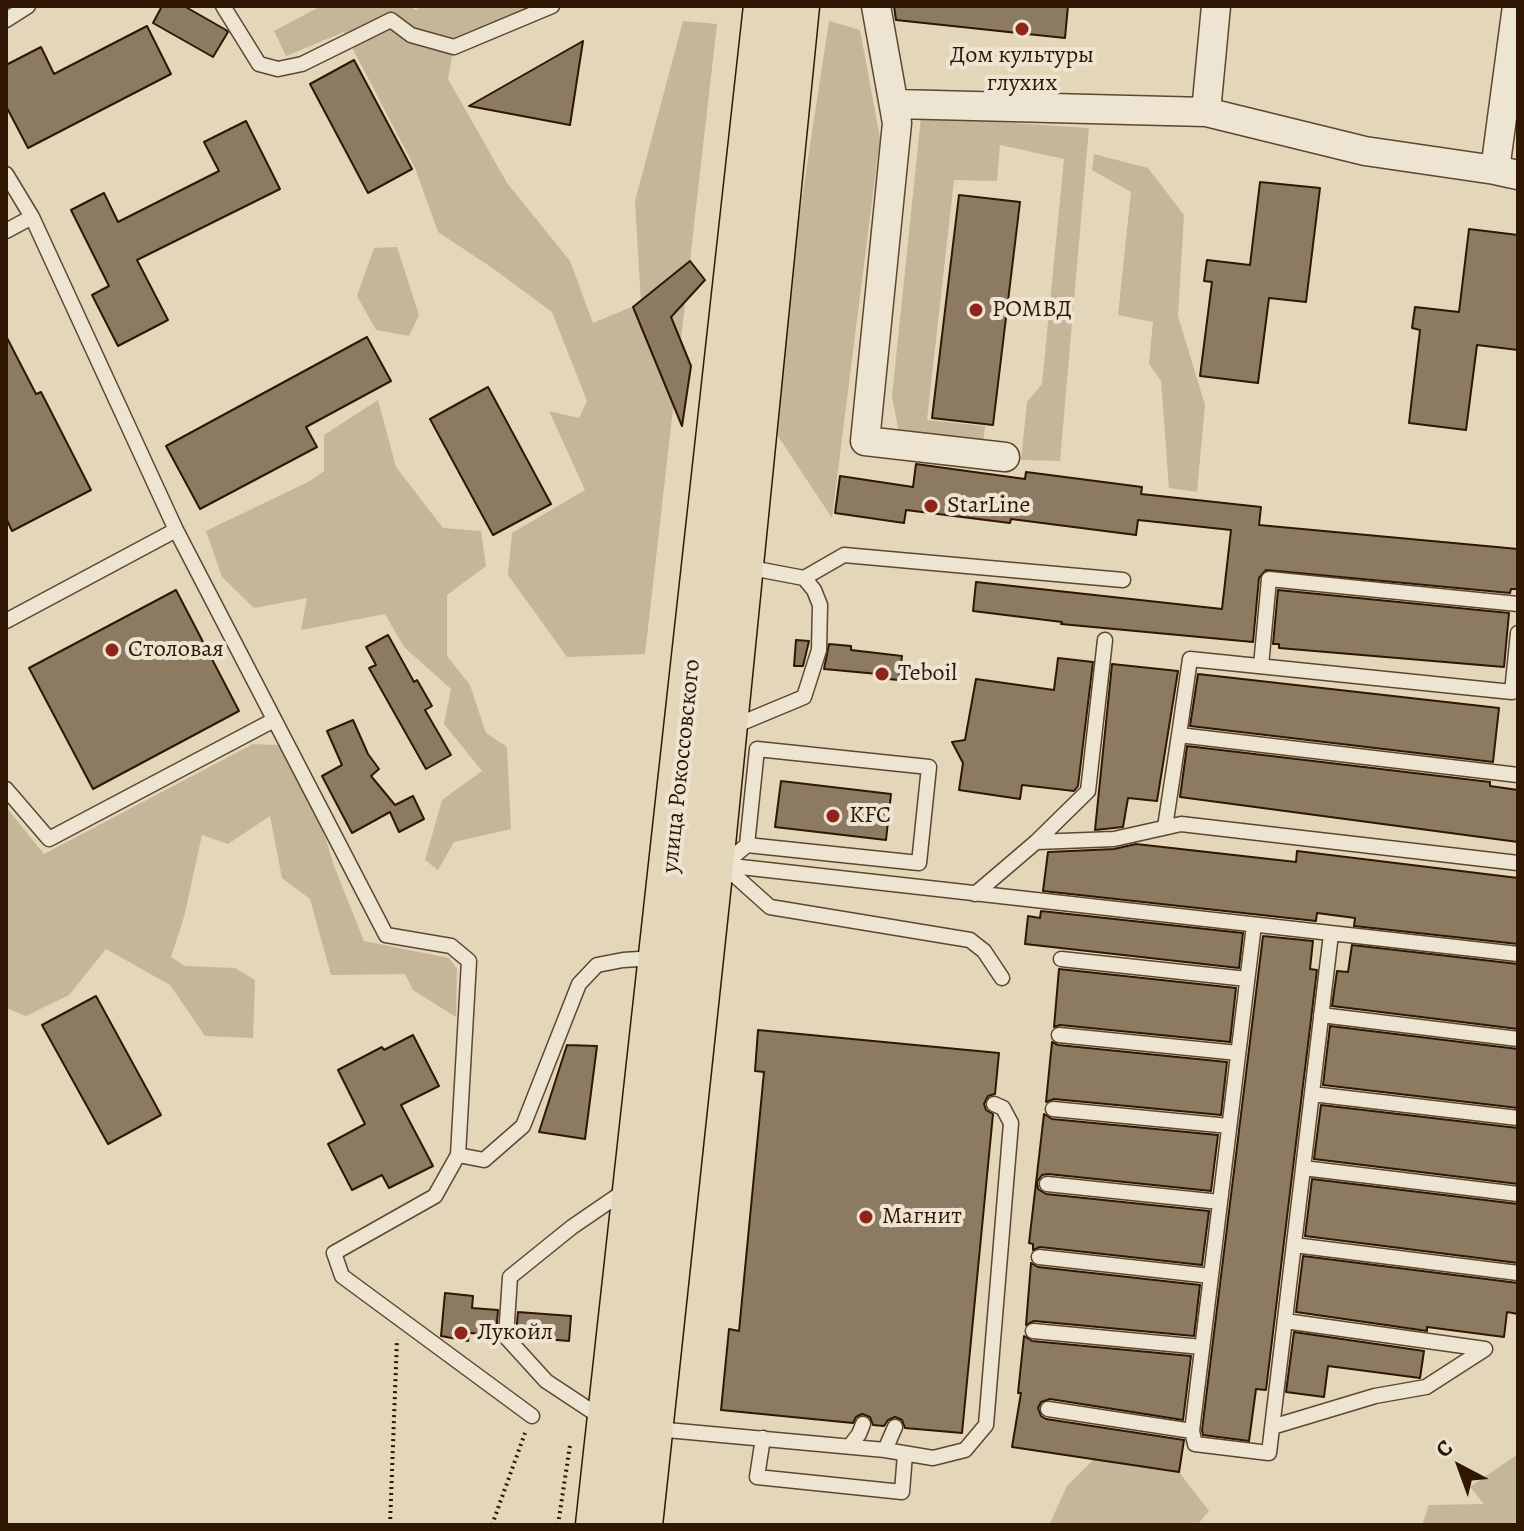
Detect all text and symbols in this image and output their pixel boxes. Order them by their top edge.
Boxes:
marker: Дом культуры глухих [1013,20,1031,38]
place label: Дом культуры глухих [950,42,1094,98]
place label: РОМВД [992,296,1072,324]
marker: РОМВД [967,301,985,319]
place label: StarLine [947,492,1030,520]
marker: StarLine [922,497,940,515]
place label: Столовая [128,636,224,664]
marker: Столовая [103,641,121,659]
street label: улица Рокоссовского [656,658,708,874]
place label: Teboil [898,660,957,688]
marker: Teboil [873,665,891,683]
place label: KFC [849,802,891,830]
marker: KFC [824,807,842,825]
place label: Магнит [882,1203,962,1231]
marker: Магнит [857,1208,875,1226]
place label: Лукойл [477,1319,553,1347]
marker: Лукойл [452,1324,470,1342]
north arrow [1420,1427,1500,1507]
text: С [1429,1433,1459,1465]

